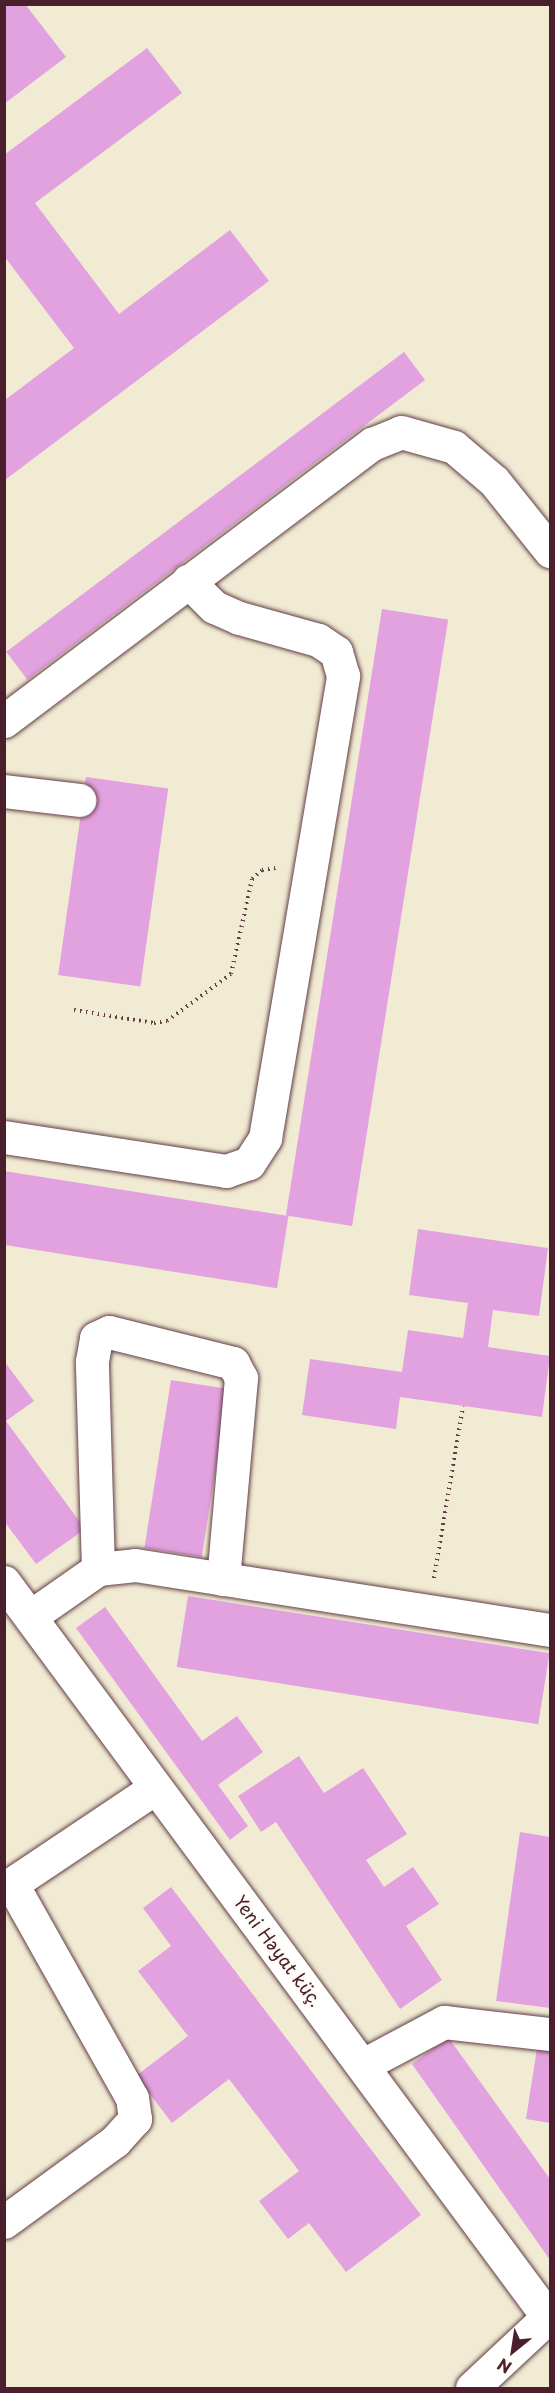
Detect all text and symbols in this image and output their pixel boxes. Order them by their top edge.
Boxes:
street label: Yeni Həyat küç. [229,1891,327,2011]
north arrow [483,2321,543,2381]
text: N [493,2353,515,2380]

